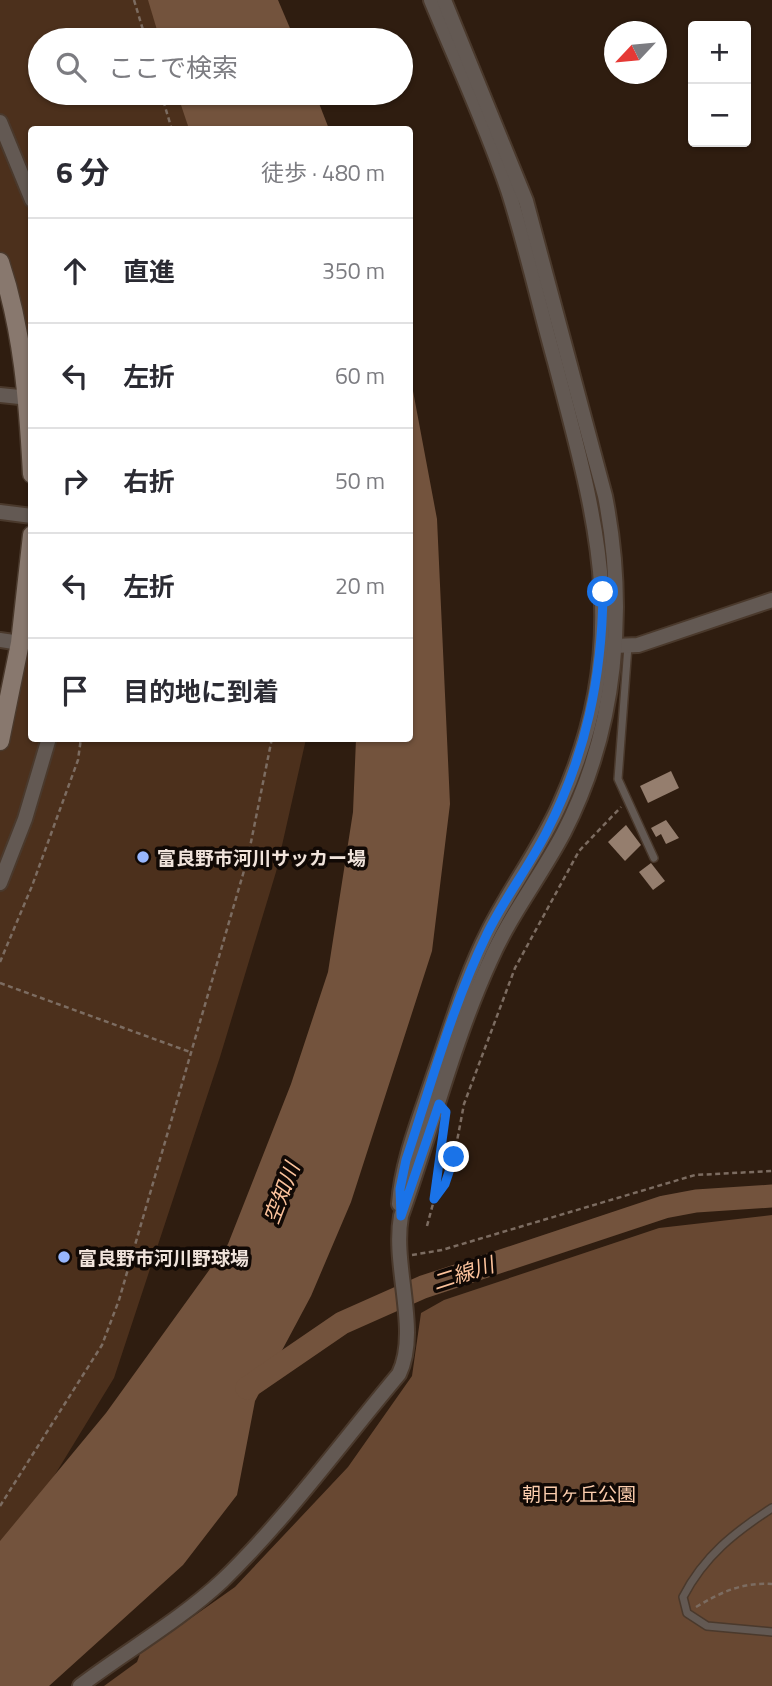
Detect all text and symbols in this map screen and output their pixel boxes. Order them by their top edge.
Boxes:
north arrow [604,21,667,84]
map controls [688,21,751,147]
button: + [688,21,751,84]
search box [28,28,413,105]
icon: search [52,48,90,86]
text: ここで検索 [108,48,238,87]
button: − [688,84,751,147]
text: 6 分 [56,149,109,195]
text: 徒歩 · 480 m [261,155,385,190]
icon: ahead [56,252,94,290]
text: 直進 [123,252,175,291]
text: 350 m [322,253,385,288]
icon: left [56,357,94,395]
text: 左折 [123,357,175,396]
text: 60 m [335,358,385,393]
icon: right [56,462,94,500]
text: 右折 [123,462,175,501]
text: 50 m [335,463,385,498]
icon: left [56,567,94,605]
text: 左折 [123,567,175,606]
text: 20 m [335,568,385,603]
route start [587,576,618,607]
icon: arrive [56,672,94,710]
text: 目的地に到着 [123,672,279,711]
place label: 富良野市河川サッカー場 [157,843,366,872]
marker: 富良野市河川サッカー場 [135,849,151,865]
route end [438,1141,469,1172]
water label: 空知川 [255,1156,308,1228]
place label: 富良野市河川野球場 [78,1243,249,1272]
water label: 二線川 [428,1247,500,1298]
marker: 富良野市河川野球場 [56,1249,72,1265]
park label: 朝日ヶ丘公園 [522,1479,636,1508]

